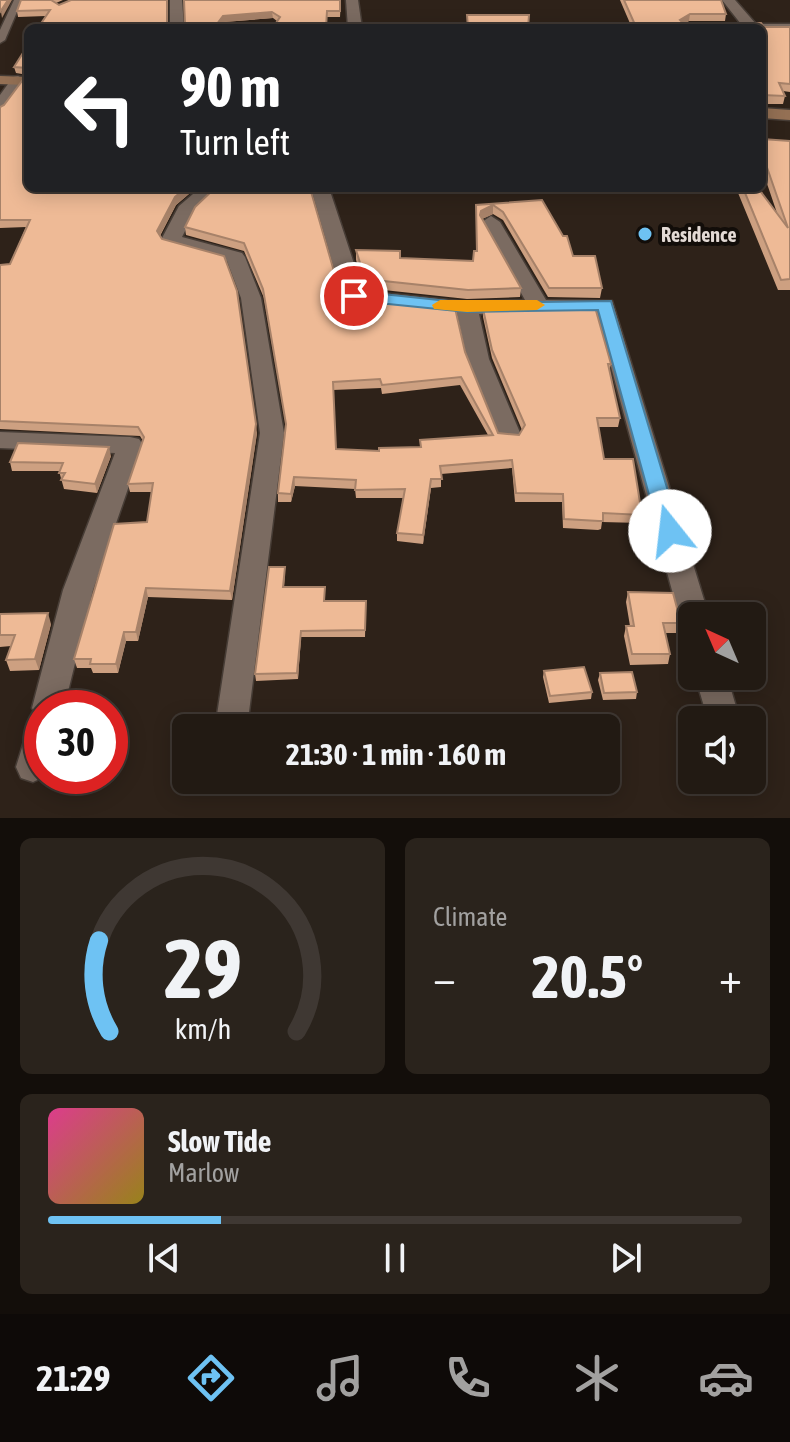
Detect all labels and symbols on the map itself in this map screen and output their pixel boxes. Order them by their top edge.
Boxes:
place label: Residence [661,223,736,246]
marker: Residence [636,225,654,243]
pin [320,262,388,330]
position arrow [628,489,712,573]
north arrow [678,602,766,690]
speed limit sign: 30 [24,690,128,794]

